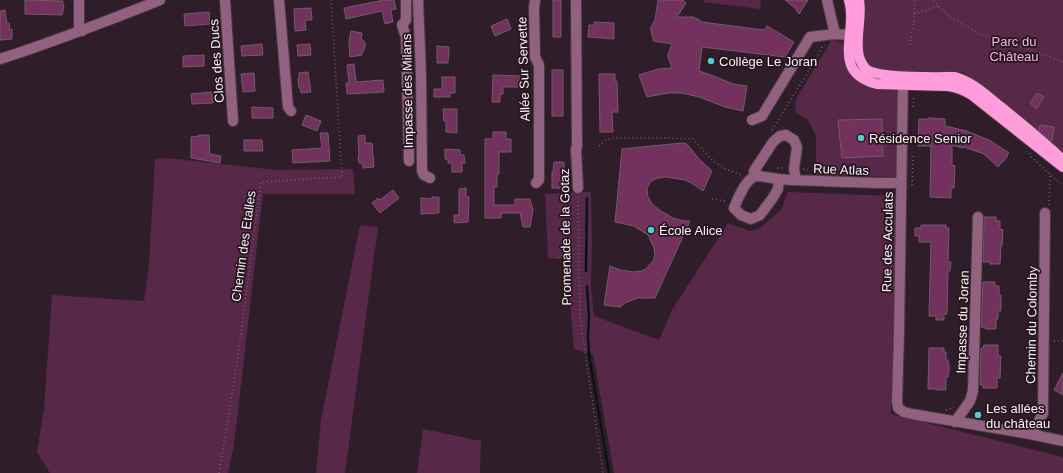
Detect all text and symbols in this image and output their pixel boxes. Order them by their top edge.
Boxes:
street label: Allée Sur Servette [514,16,533,122]
street label: Clos des Ducs [206,18,227,103]
street label: Impasse des Milans [399,33,416,149]
park label: Parc du Château [989,34,1039,64]
place label: Collège Le Joran [719,54,817,69]
marker: Collège Le Joran [706,56,716,66]
place label: Résidence Senior [869,131,972,146]
marker: Résidence Senior [856,133,866,143]
street label: Rue Atlas [813,161,870,178]
street label: Promenade de la Gotaz [557,168,574,306]
street label: Chemin des Etalles [228,189,259,303]
street label: Rue des Acculats [879,191,896,292]
place label: École Alice [659,223,723,238]
marker: École Alice [646,225,656,235]
street label: Chemin du Colomby [1023,266,1040,384]
street label: Impasse du Joran [953,270,972,374]
place label: Les allées du château [986,401,1050,431]
marker: Les allées du château [973,410,983,420]

